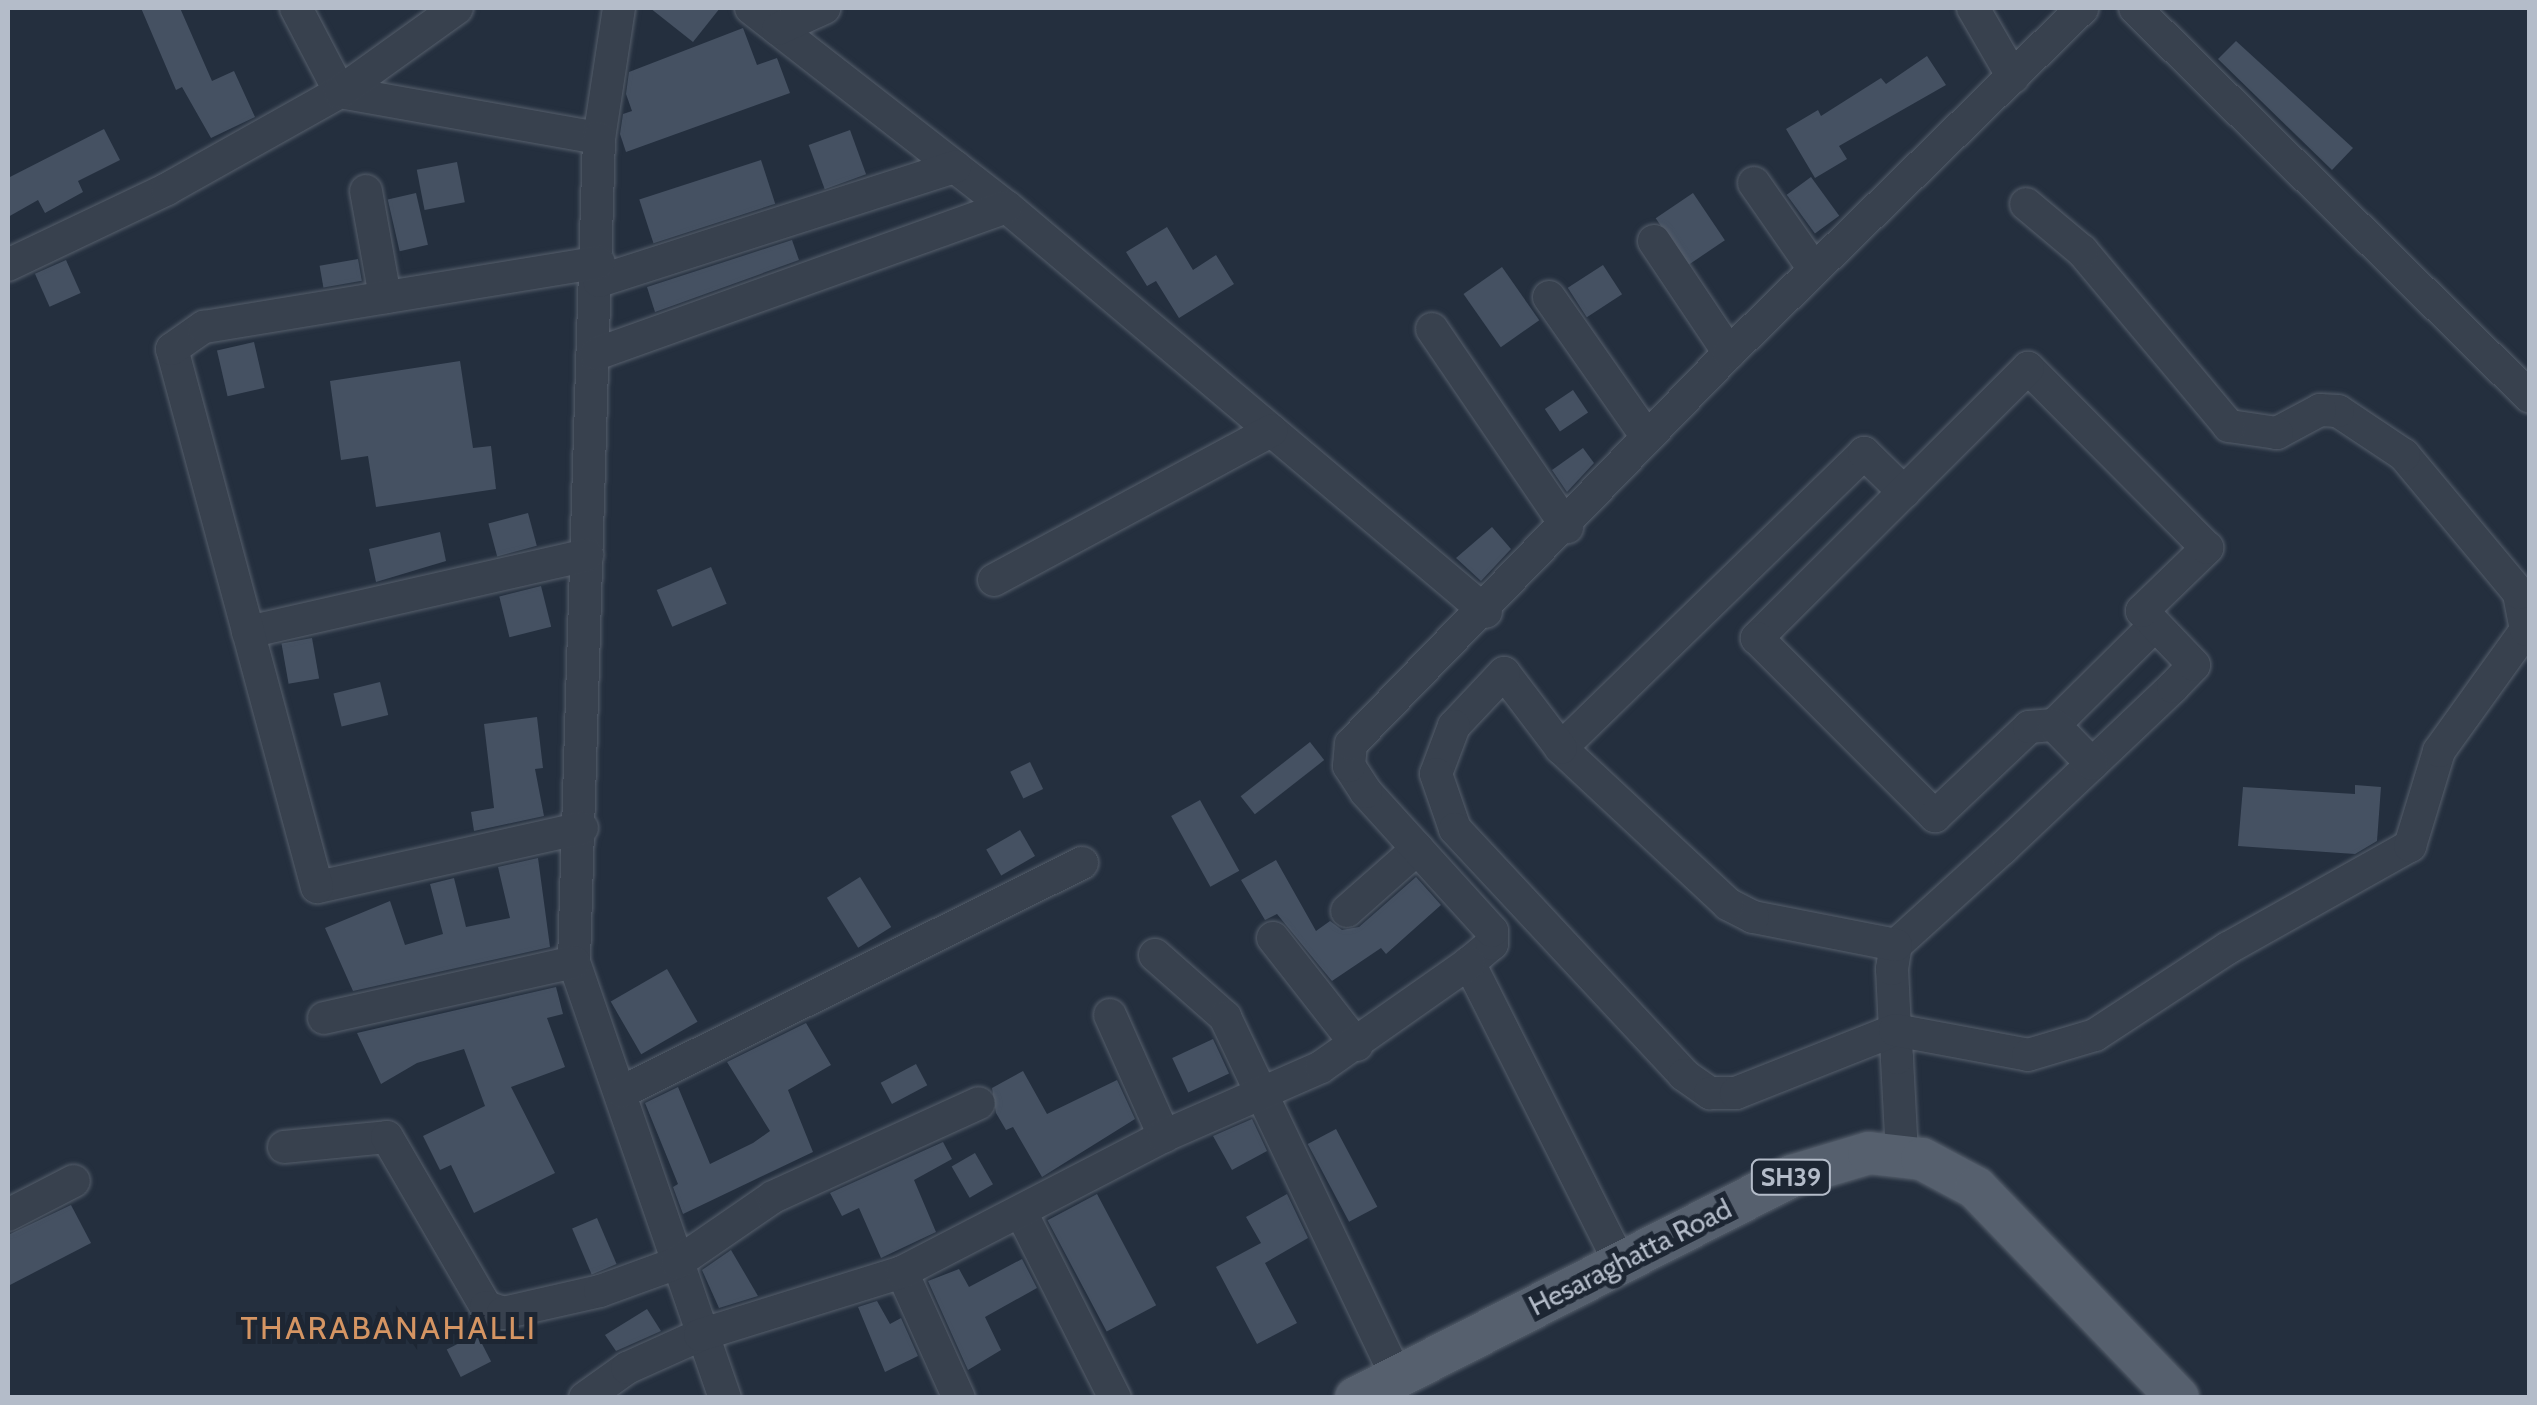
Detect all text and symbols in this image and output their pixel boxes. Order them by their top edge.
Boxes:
road number: SH39 [1748,1157,1834,1197]
street label: Hesaraghatta Road [1523,1192,1737,1322]
district label: THARABANAHALLI [241,1309,537,1347]

